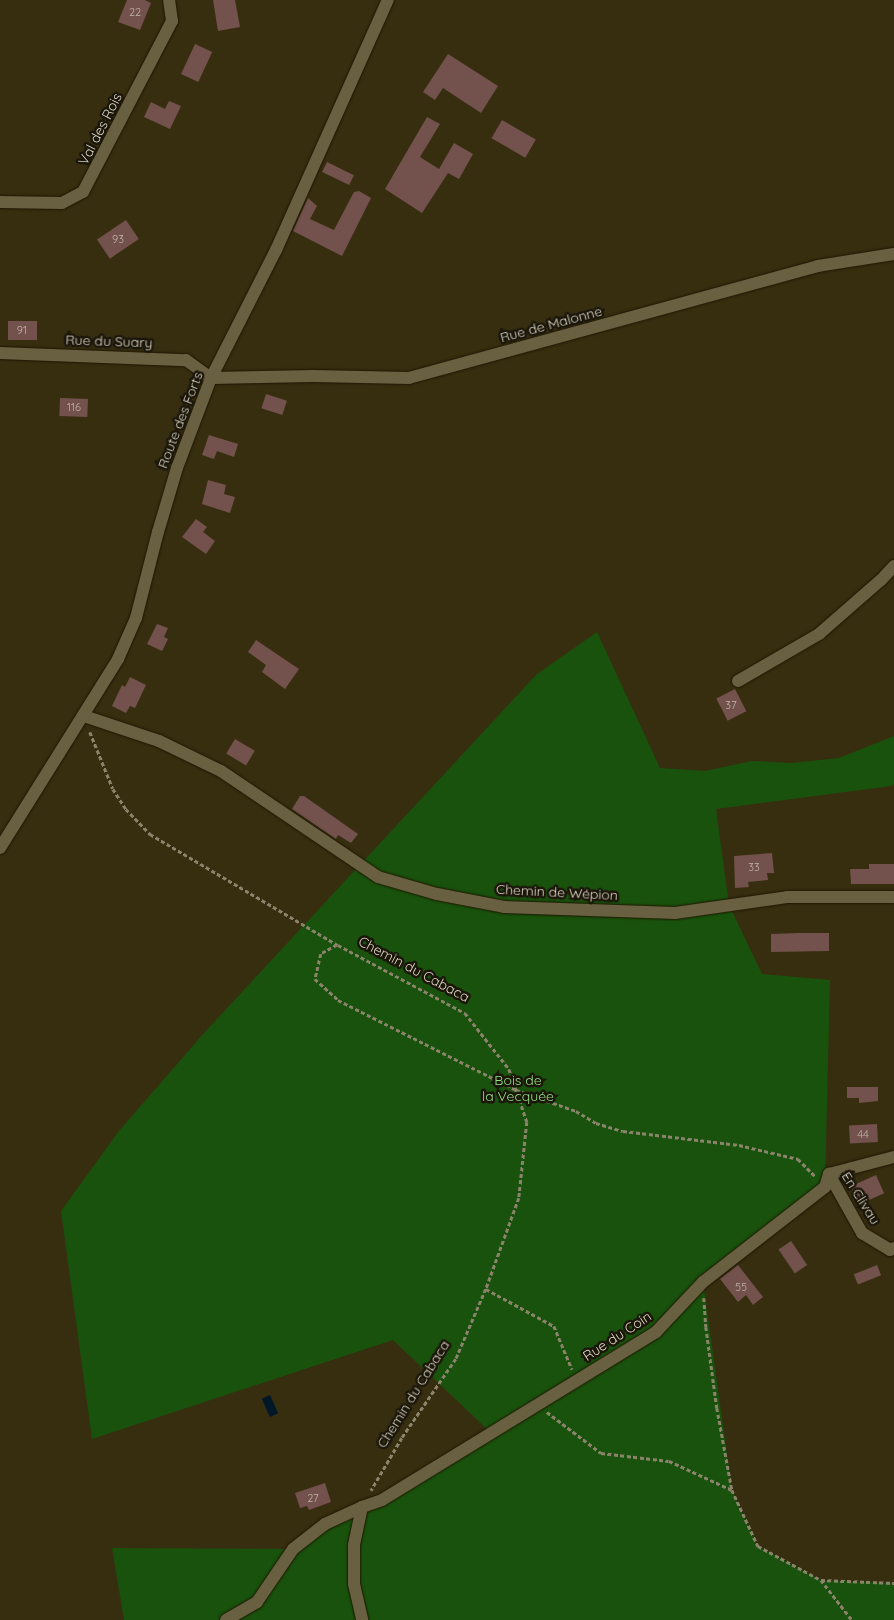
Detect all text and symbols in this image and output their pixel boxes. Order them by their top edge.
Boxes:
house number: 22 [129,5,141,19]
street label: Val des Rois [75,90,125,168]
house number: 93 [112,232,124,246]
street label: Rue de Malonne [498,302,604,346]
house number: 91 [17,323,27,337]
street label: Rue du Suary [65,331,153,351]
street label: Route des Forts [154,369,206,471]
house number: 116 [67,400,81,414]
house number: 37 [725,698,737,712]
house number: 33 [748,860,760,874]
street label: Chemin de Wépion [496,880,618,904]
street label: Chemin du Cabaca [356,933,472,1005]
park label: Bois de la Vecquée [482,1072,554,1104]
house number: 44 [857,1127,869,1141]
street label: En Clivau [838,1169,884,1227]
house number: 55 [735,1280,747,1294]
street label: Rue du Coin [580,1308,654,1364]
street label: Chemin du Cabaca [373,1337,453,1451]
house number: 27 [307,1491,319,1505]

